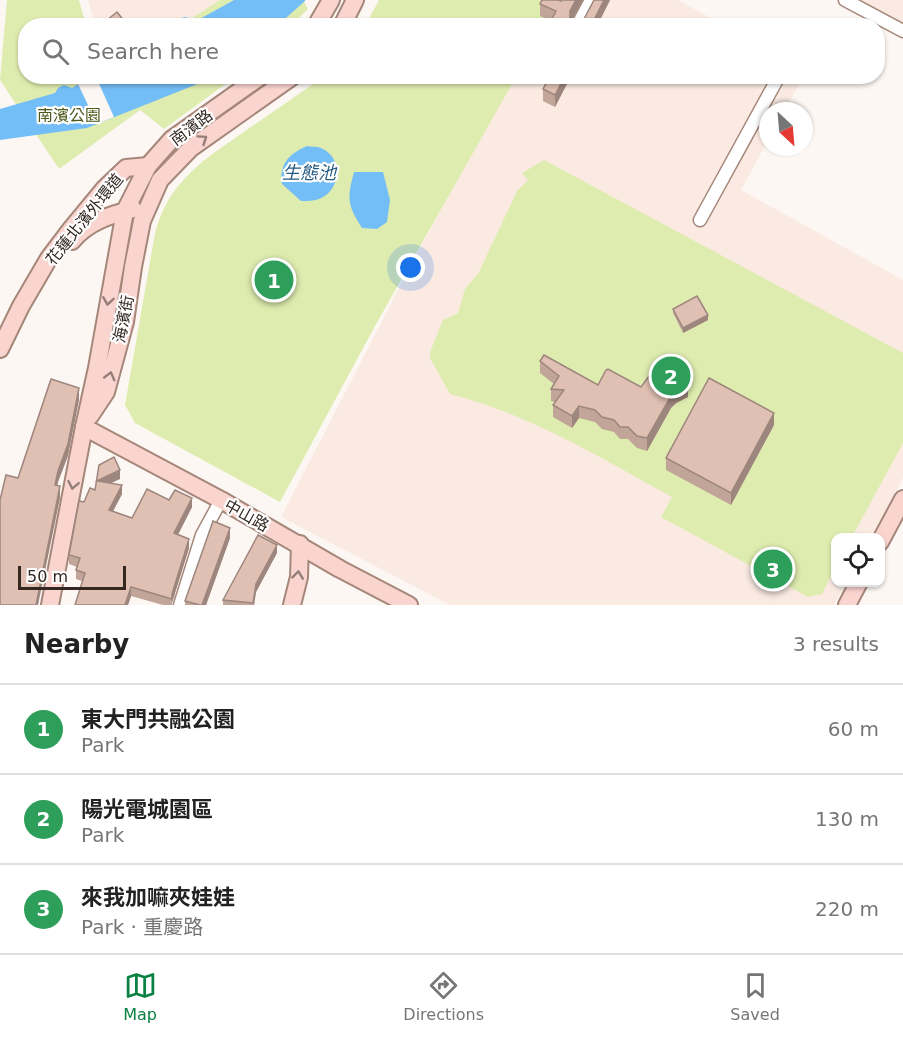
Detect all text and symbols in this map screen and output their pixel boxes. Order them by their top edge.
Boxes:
search box [18,18,885,84]
icon: search [39,35,72,68]
text: Search here [87,39,219,64]
north arrow [759,102,813,156]
street label: 南濱路 [166,105,216,149]
park label: 南濱公園 [37,106,101,125]
one-way arrow [196,136,207,147]
water label: 生態池 [282,162,338,183]
street label: 花蓮北濱外環道 [42,170,127,269]
your location [396,253,425,282]
pin: 1 [254,258,294,302]
street label: 海濱街 [110,294,137,344]
one-way arrow [102,295,115,305]
pin: 2 [652,354,690,398]
one-way arrow [103,371,115,381]
one-way arrow [67,479,80,489]
street label: 中山路 [221,495,272,535]
map controls [831,533,885,587]
button: locate [831,533,885,587]
pin: 3 [754,546,792,592]
scale bar [18,563,126,590]
text: 50 m [27,567,68,586]
one-way arrow [291,570,304,580]
text: Nearby [24,629,129,659]
text: 3 results [793,632,879,656]
text: 東大門共融公園 [81,707,235,732]
text: 1 [37,717,50,741]
text: 60 m [828,717,879,741]
text: Park [81,733,124,757]
text: 陽光電城園區 [81,797,213,822]
text: 2 [37,807,50,831]
text: 130 m [815,807,879,831]
text: Park [81,823,124,847]
text: 來我加嘛夾娃娃 [81,885,235,910]
text: 3 [37,897,50,921]
text: 220 m [815,897,879,921]
text: Park · 重慶路 [81,915,203,939]
tab: Map [123,969,157,1024]
tab: Directions [403,969,484,1024]
tab: Saved [730,969,780,1024]

